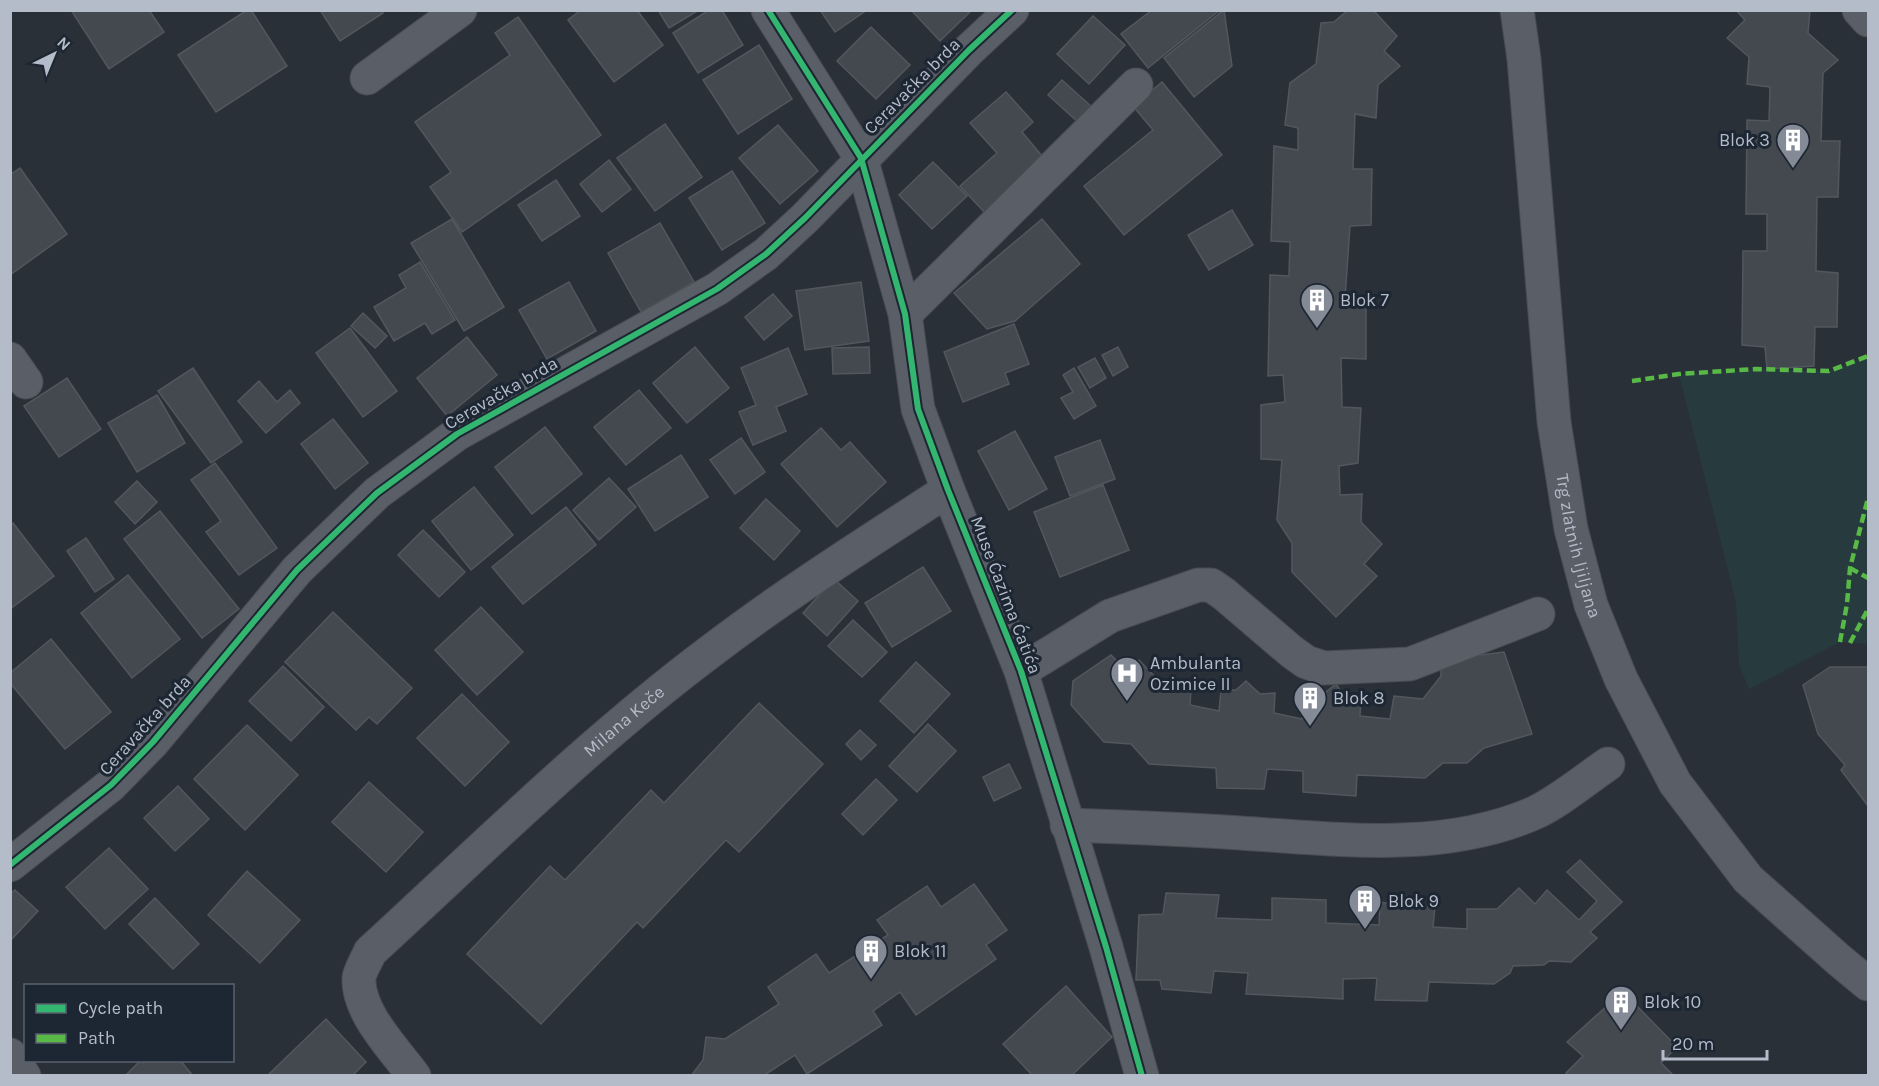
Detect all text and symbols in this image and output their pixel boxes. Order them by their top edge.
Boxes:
north arrow [24,24,84,84]
text: N [53,33,75,54]
street label: Ceravačka brda [859,33,965,139]
building icon: Blok 3 [1775,122,1811,169]
place label: Blok 3 [1719,129,1770,151]
building icon: Blok 7 [1299,282,1335,329]
place label: Blok 7 [1340,289,1389,311]
street label: Ceravačka brda [441,352,561,434]
street label: Trg zlatnih ljiljana [1551,472,1606,621]
street label: Muse Ćazima Ćatića [966,513,1047,677]
place label: Ambulanta Ozimice II [1150,652,1241,695]
hospital icon: Ambulanta Ozimice II [1109,655,1145,702]
street label: Ceravačka brda [94,670,196,780]
building icon: Blok 8 [1292,680,1328,727]
street label: Milana Keče [579,681,669,762]
place label: Blok 8 [1333,687,1385,709]
building icon: Blok 9 [1347,883,1383,930]
place label: Blok 9 [1388,890,1439,912]
building icon: Blok 11 [853,933,889,980]
place label: Blok 11 [894,940,946,962]
legend [24,984,234,1062]
building icon: Blok 10 [1603,984,1639,1031]
place label: Blok 10 [1644,991,1701,1013]
text: Cycle path [78,997,163,1019]
scale bar [1663,1023,1766,1061]
text: Path [78,1027,116,1049]
text: 20 m [1672,1033,1714,1055]

